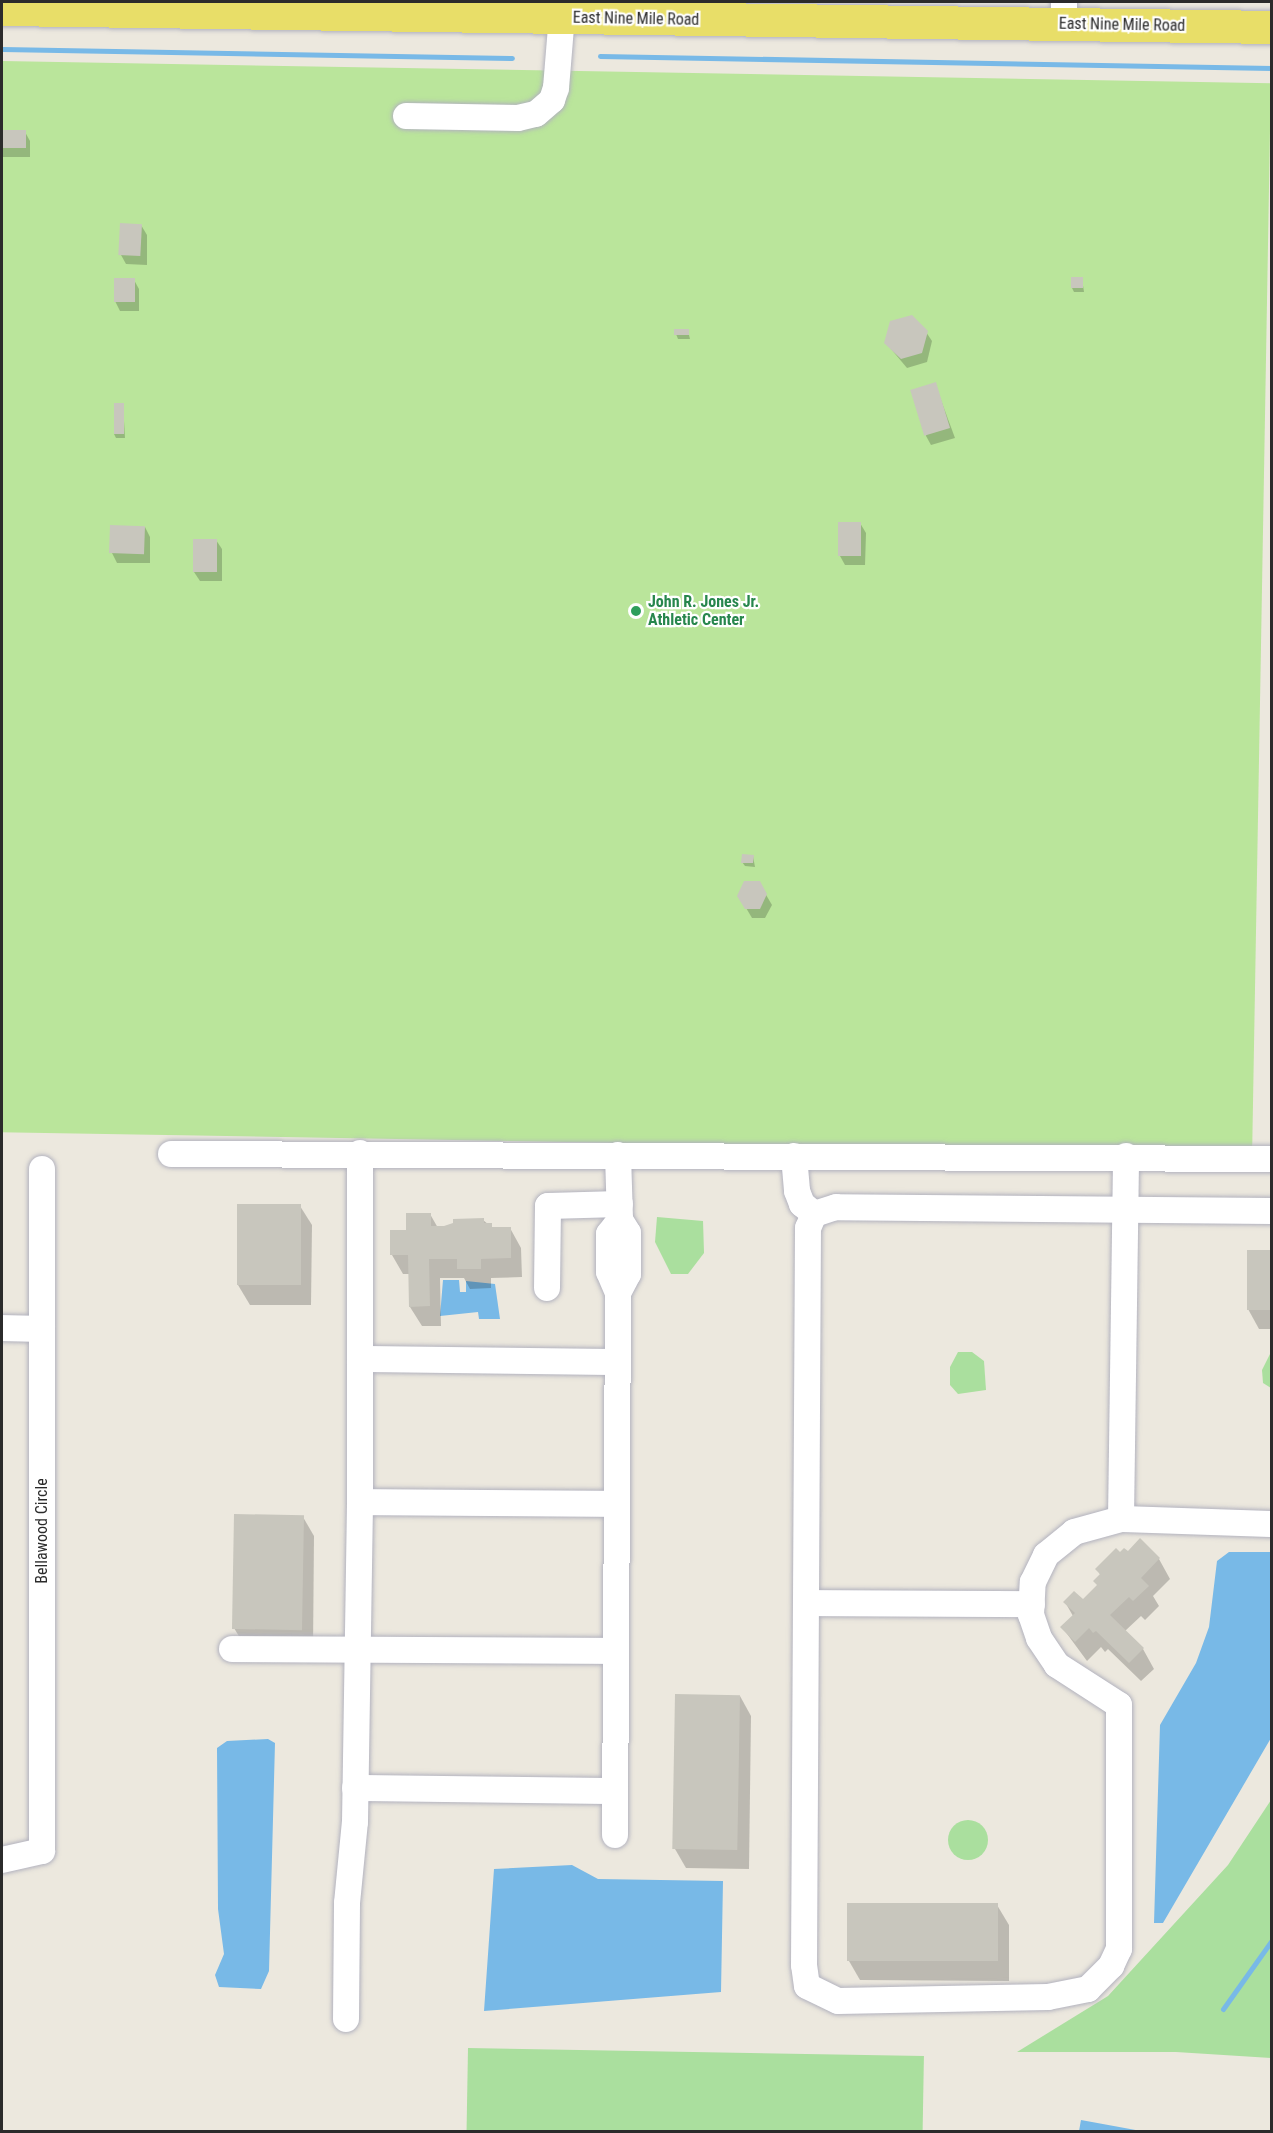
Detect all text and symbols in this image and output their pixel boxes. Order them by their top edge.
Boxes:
street label: East Nine Mile Road [573,8,699,30]
street label: East Nine Mile Road [1059,14,1185,36]
place label: John R. Jones Jr. Athletic Center [648,592,759,630]
marker: John R. Jones Jr. Athletic Center [629,604,643,618]
street label: Bellawood Circle [32,1478,52,1584]

